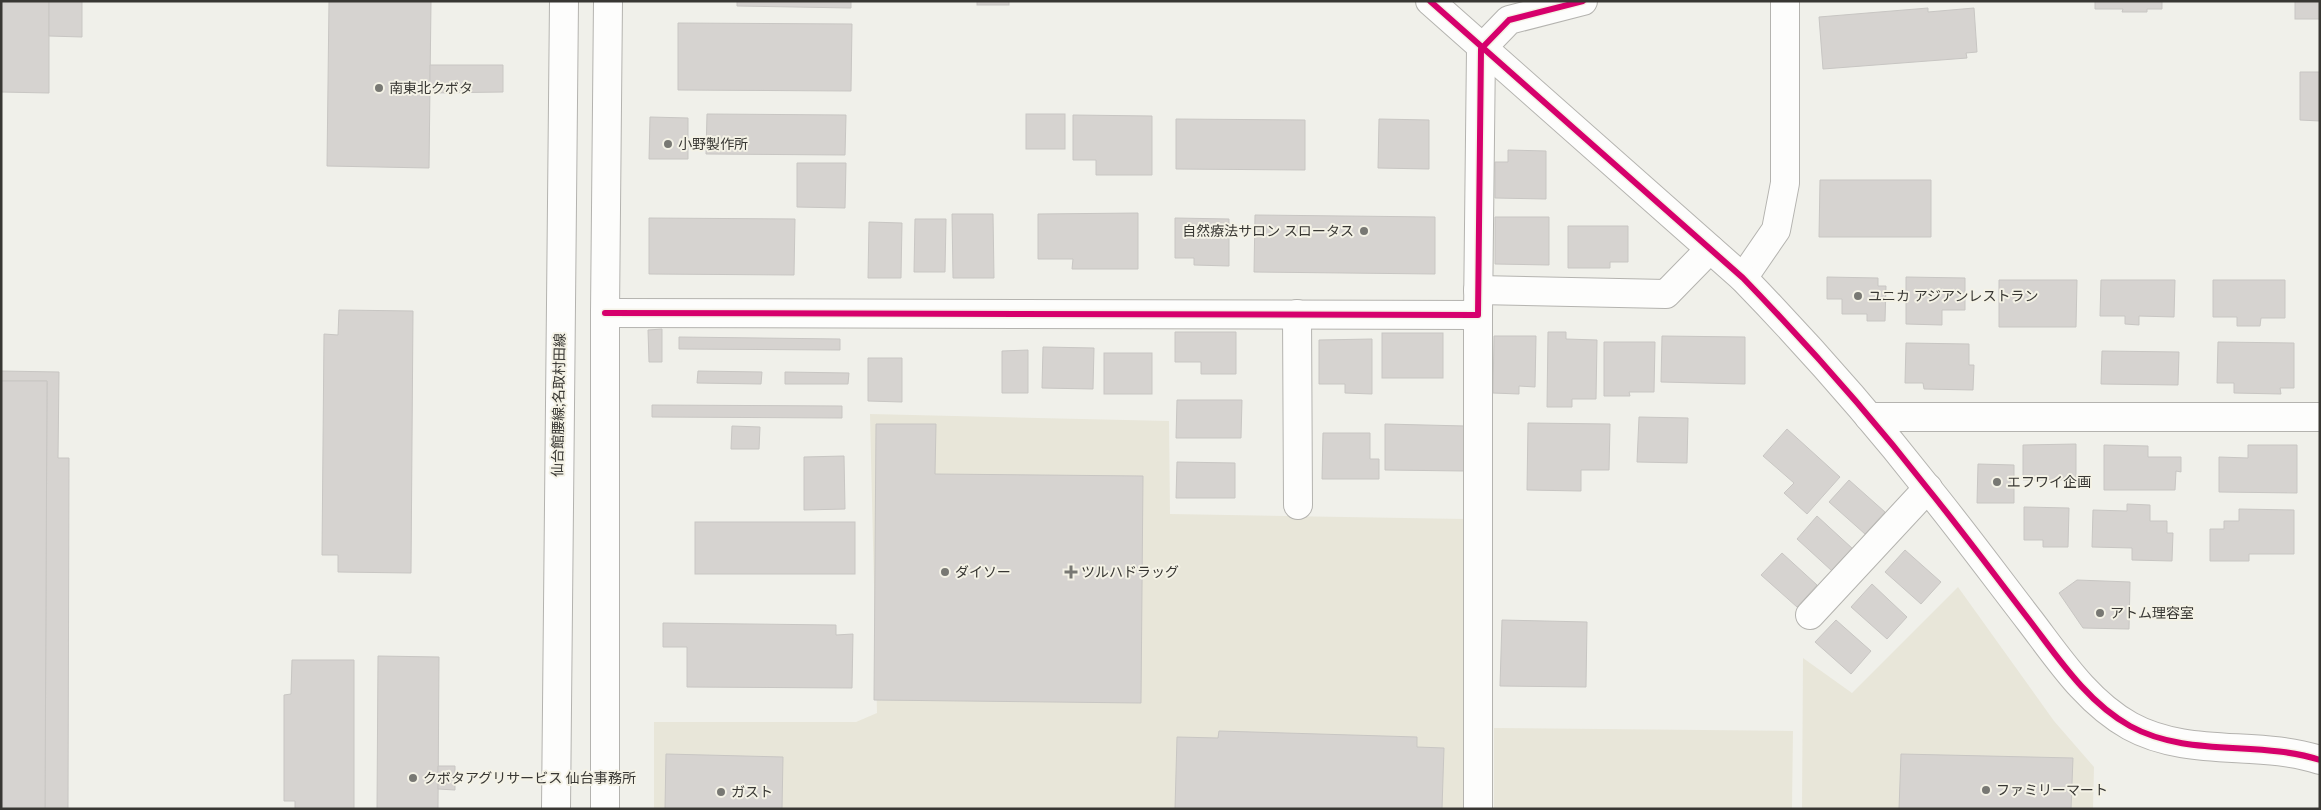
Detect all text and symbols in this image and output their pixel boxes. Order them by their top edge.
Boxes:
place label: 南東北クボタ [389,80,473,97]
marker: 南東北クボタ [373,82,385,94]
place label: 小野製作所 [678,136,748,153]
marker: 小野製作所 [662,138,674,150]
place label: 自然療法サロン スロータス [1182,223,1354,240]
marker: 自然療法サロン スロータス [1358,225,1370,237]
place label: ユニカ アジアンレストラン [1868,288,2039,305]
marker: ユニカ アジアンレストラン [1852,290,1864,302]
street label: 仙台館腰線;名取村田線 [549,333,569,477]
place label: エフワイ企画 [2007,474,2091,491]
marker: エフワイ企画 [1991,476,2003,488]
place label: ダイソー [955,564,1011,581]
place label: ツルハドラッグ [1081,564,1179,581]
marker: ダイソー [939,566,951,578]
marker: ツルハドラッグ [1065,566,1077,578]
place label: アトム理容室 [2110,605,2194,622]
marker: アトム理容室 [2094,607,2106,619]
place label: クボタアグリサービス 仙台事務所 [423,770,636,787]
marker: クボタアグリサービス 仙台事務所 [407,772,419,784]
place label: ファミリーマート [1996,782,2108,799]
place label: ガスト [731,784,773,801]
marker: ファミリーマート [1980,784,1992,796]
marker: ガスト [715,786,727,798]

